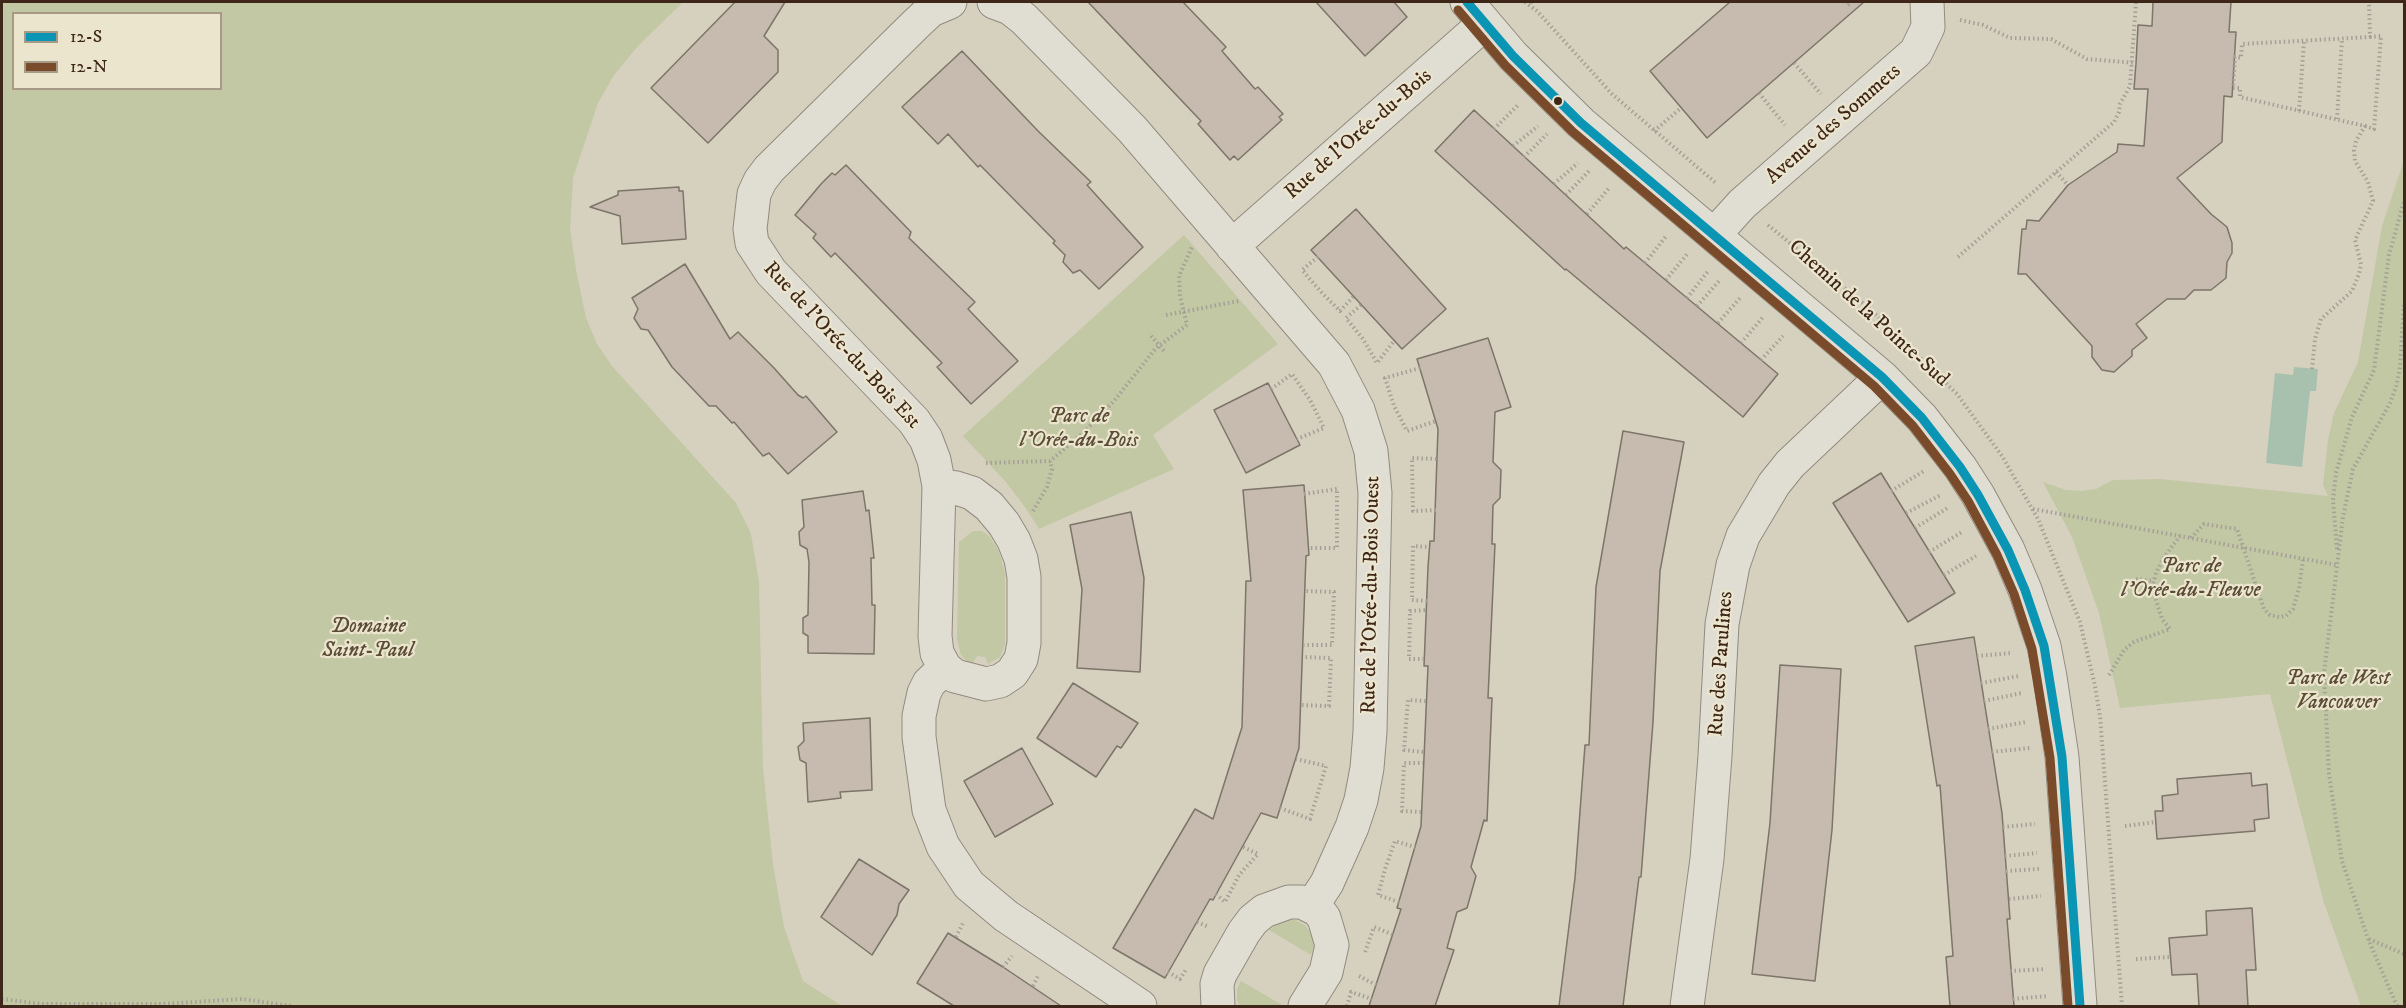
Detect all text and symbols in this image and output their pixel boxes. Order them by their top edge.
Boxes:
legend [12,12,222,90]
text: 12-S [70,26,102,48]
text: 12-N [70,56,108,78]
street label: Avenue des Sommets [1761,59,1907,191]
street label: Rue de l'Orée-du-Bois [1280,64,1438,206]
unlabelled marker [1552,95,1564,107]
street label: Chemin de la Pointe-Sud [1782,235,1954,393]
street label: Rue de l'Orée-du-Bois Est [757,257,925,435]
park label: Parc de l'Orée-du-Bois [1020,405,1138,455]
street label: Rue de l'Orée-du-Bois Ouest [1357,476,1387,714]
park label: Parc de l'Orée-du-Fleuve [2121,555,2261,605]
street label: Rue des Parulines [1704,591,1740,737]
park label: Domaine Saint-Paul [322,615,414,665]
park label: Parc de West Vancouver [2286,667,2390,717]

